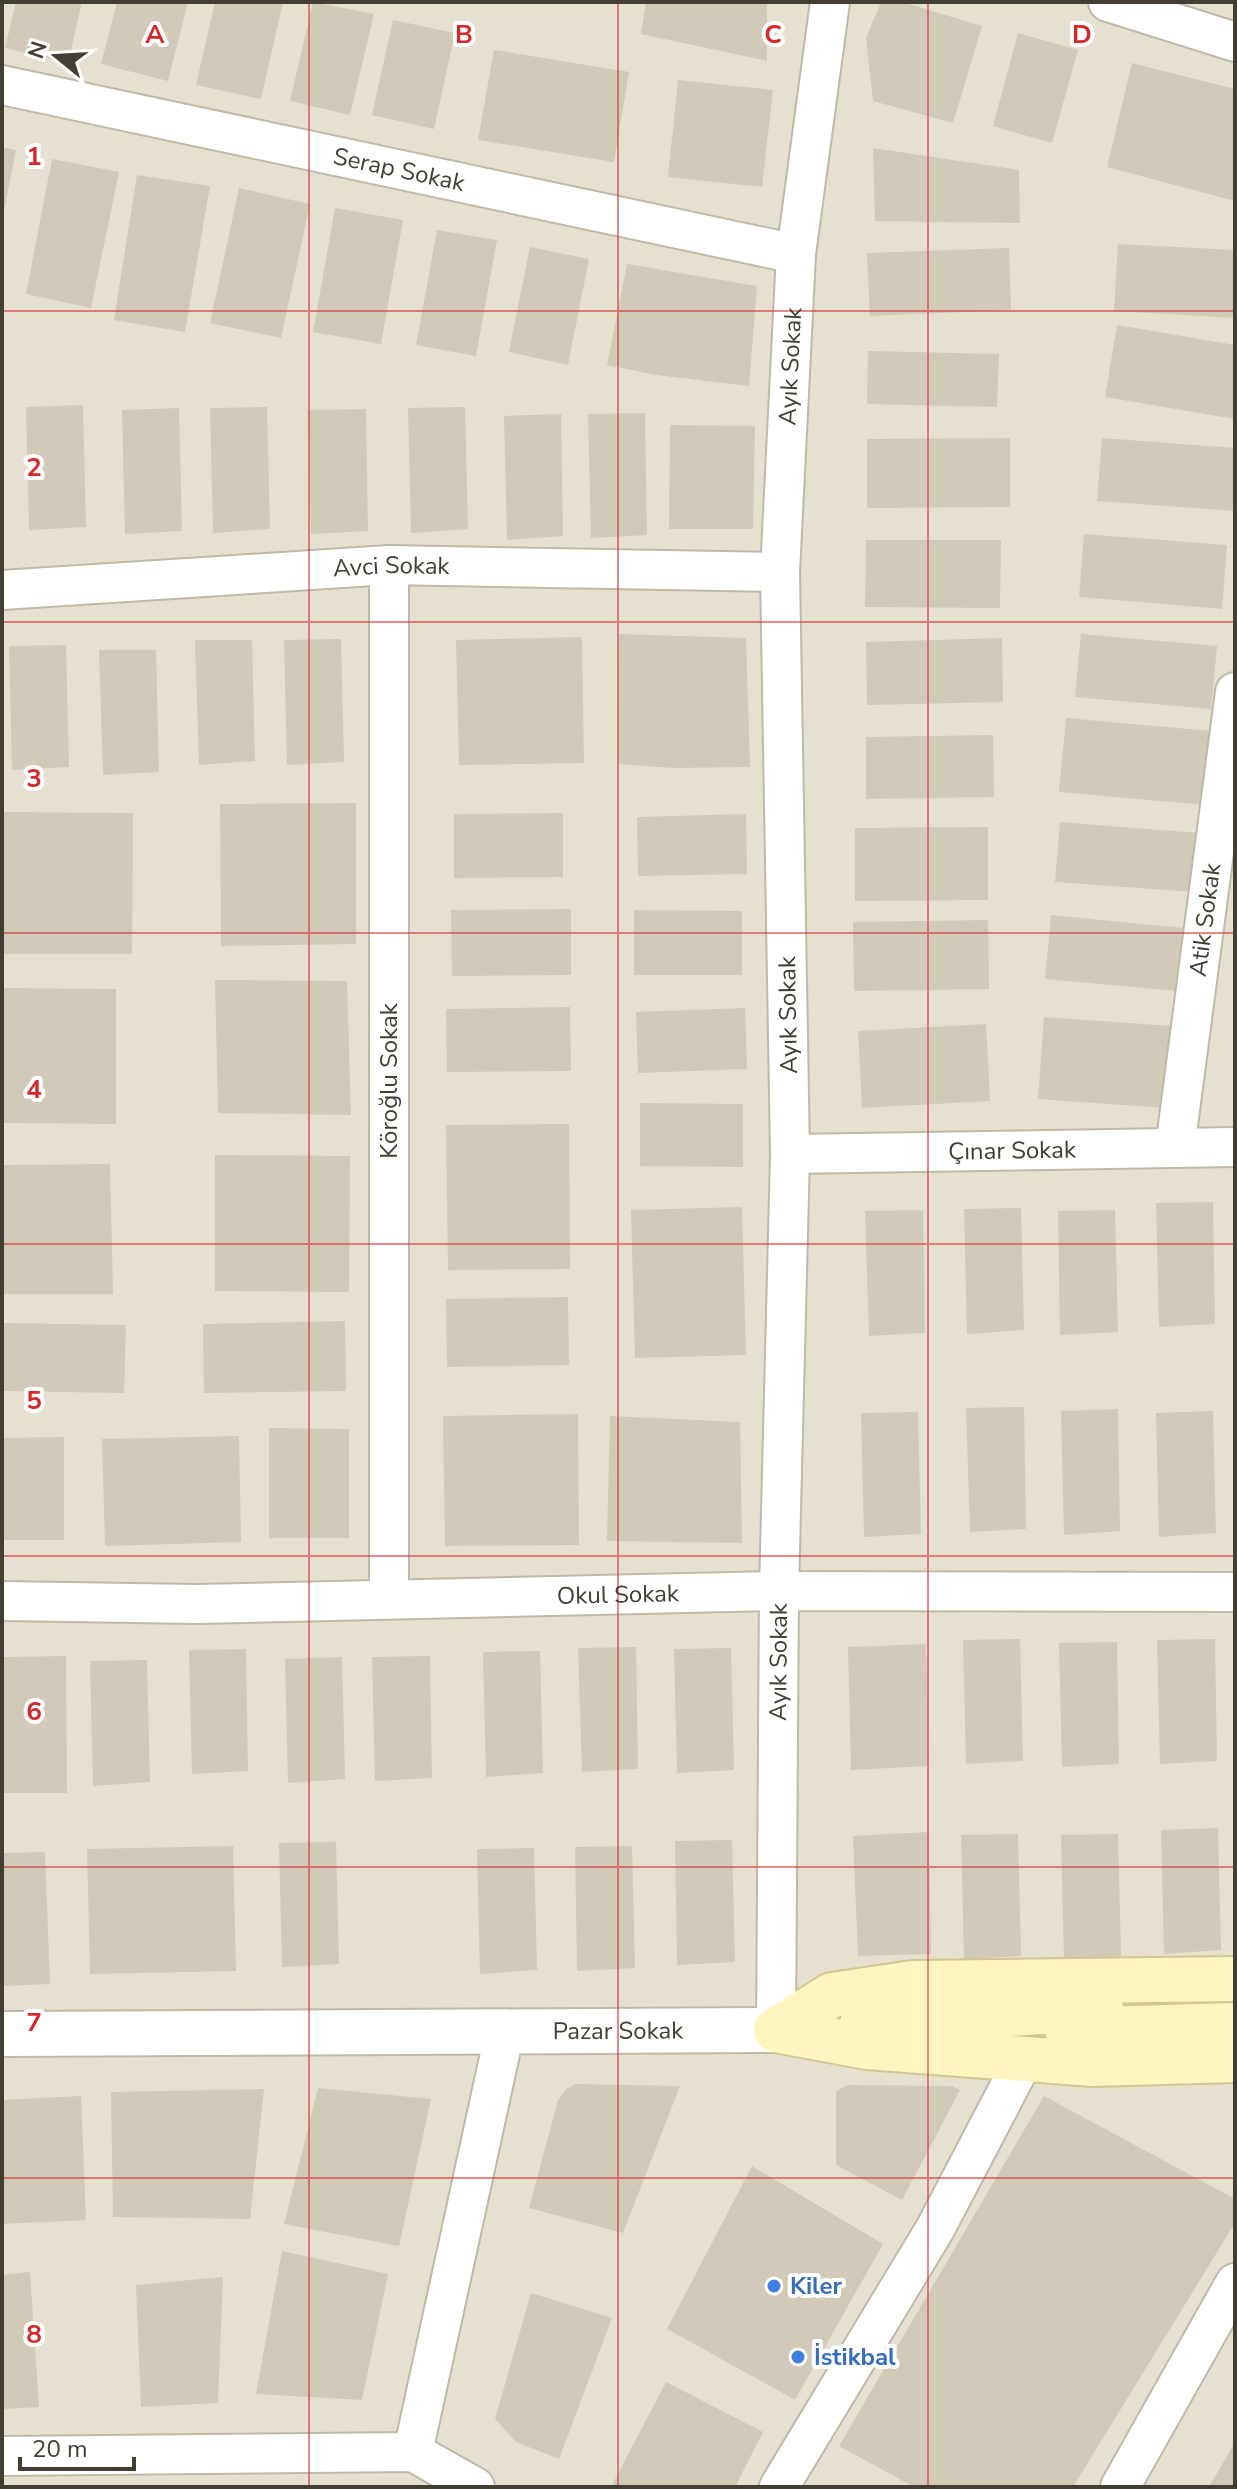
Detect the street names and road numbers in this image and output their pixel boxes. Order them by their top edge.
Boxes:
street label: Serap Sokak [330,140,469,199]
street label: Ayık Sokak [771,306,809,426]
street label: Avci Sokak [332,549,451,585]
street label: Atik Sokak [1182,860,1228,979]
street label: Ayık Sokak [771,955,805,1074]
street label: Köroğlu Sokak [373,1002,405,1159]
street label: Çınar Sokak [948,1133,1077,1168]
street label: Okul Sokak [557,1577,680,1612]
street label: Ayık Sokak [762,1602,795,1721]
street label: Pazar Sokak [553,2014,684,2047]

